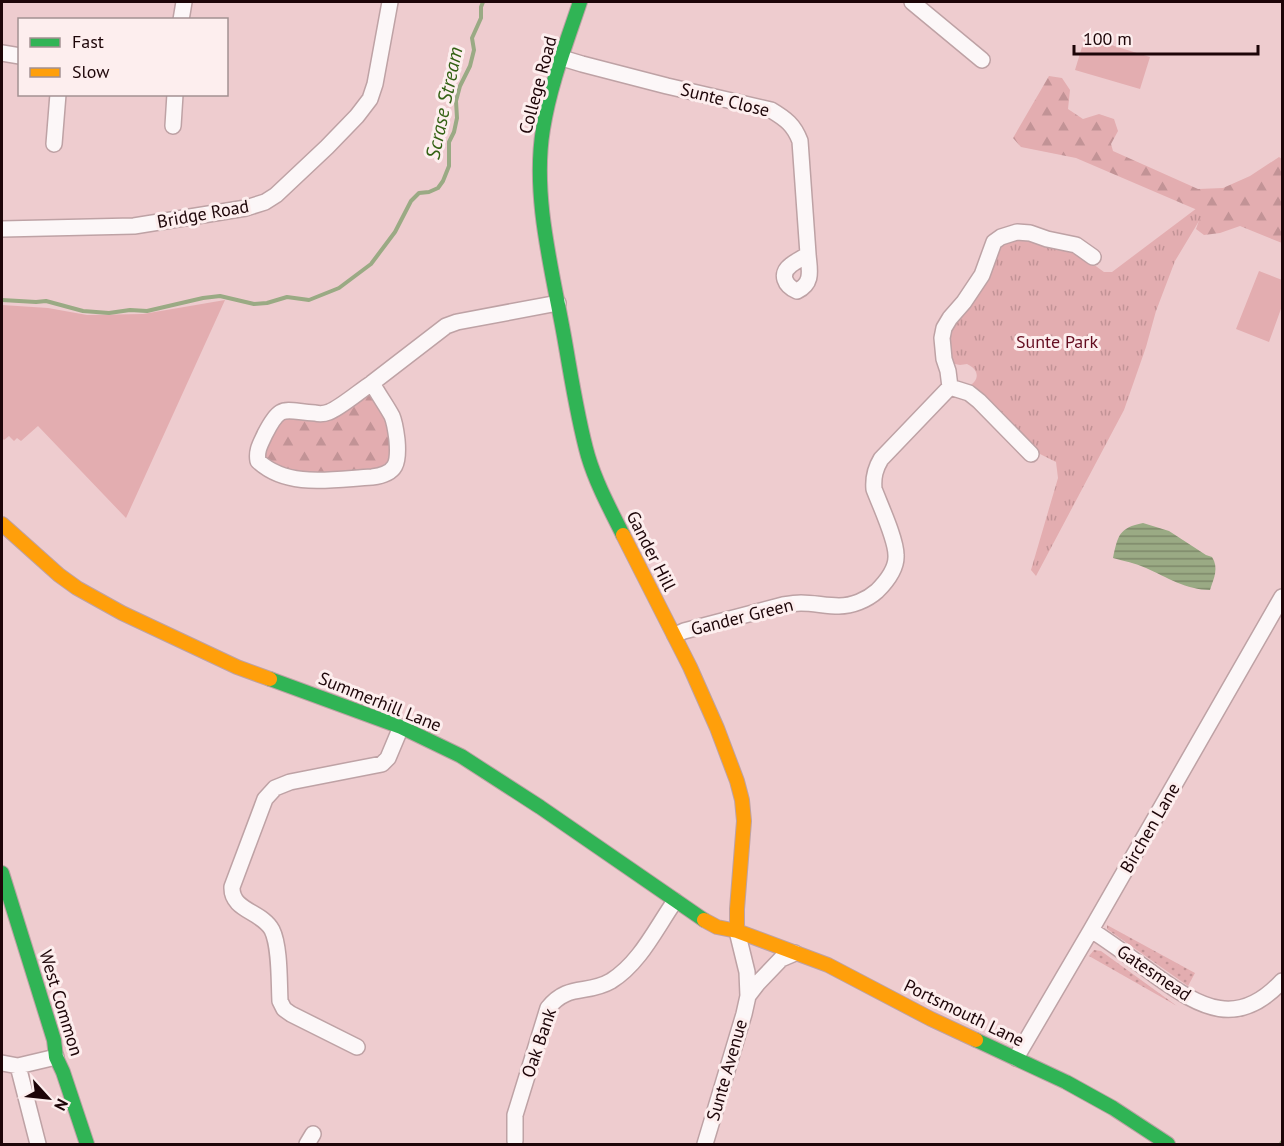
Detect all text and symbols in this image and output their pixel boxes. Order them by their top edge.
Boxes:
legend [18,18,228,96]
scale bar [1074,18,1258,56]
text: 100 m [1083,27,1132,50]
text: Fast [72,30,104,53]
street label: College Road [513,33,562,136]
water label: Scrase Stream [419,44,469,162]
text: Slow [72,60,110,83]
street label: Sunte Close [678,77,772,122]
street label: Bridge Road [155,194,251,233]
park label: Sunte Park [1016,330,1098,353]
street label: Gander Hill [621,507,682,595]
street label: Gander Green [688,593,795,640]
street label: Summerhill Lane [315,666,445,737]
street label: Birchen Lane [1115,779,1185,877]
street label: Gatesmead [1113,939,1196,1006]
street label: West Common [34,947,89,1059]
street label: Portsmouth Lane [900,974,1028,1052]
street label: Oak Bank [516,1005,561,1081]
street label: Sunte Avenue [701,1016,752,1123]
north arrow [18,1068,78,1128]
text: N [50,1096,73,1114]

